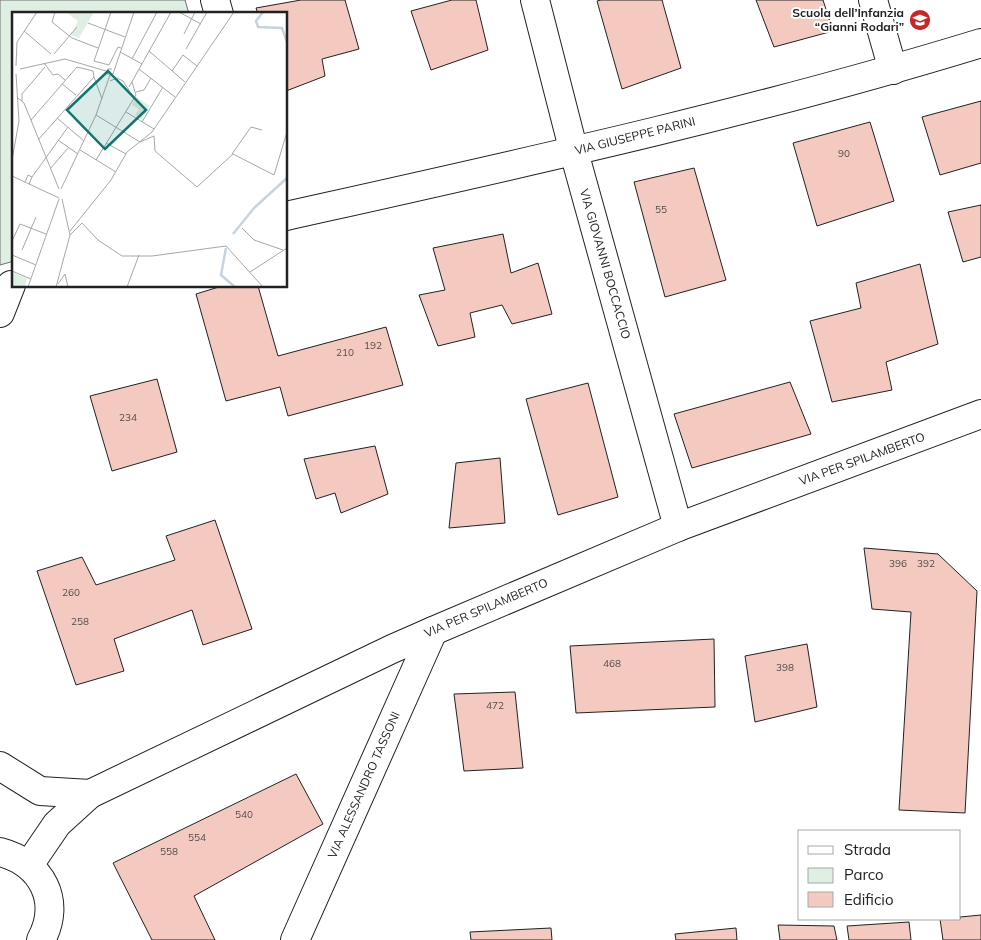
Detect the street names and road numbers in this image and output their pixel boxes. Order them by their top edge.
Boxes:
street label: VIA GIUSEPPE PARINI [573,113,697,158]
street label: VIA GIOVANNI BOCCACCIO [577,187,634,341]
street label: VIA PER SPILAMBERTO [797,429,927,488]
street label: VIA PER SPILAMBERTO [422,575,550,640]
street label: VIA ALESSANDRO TASSONI [324,709,403,861]

